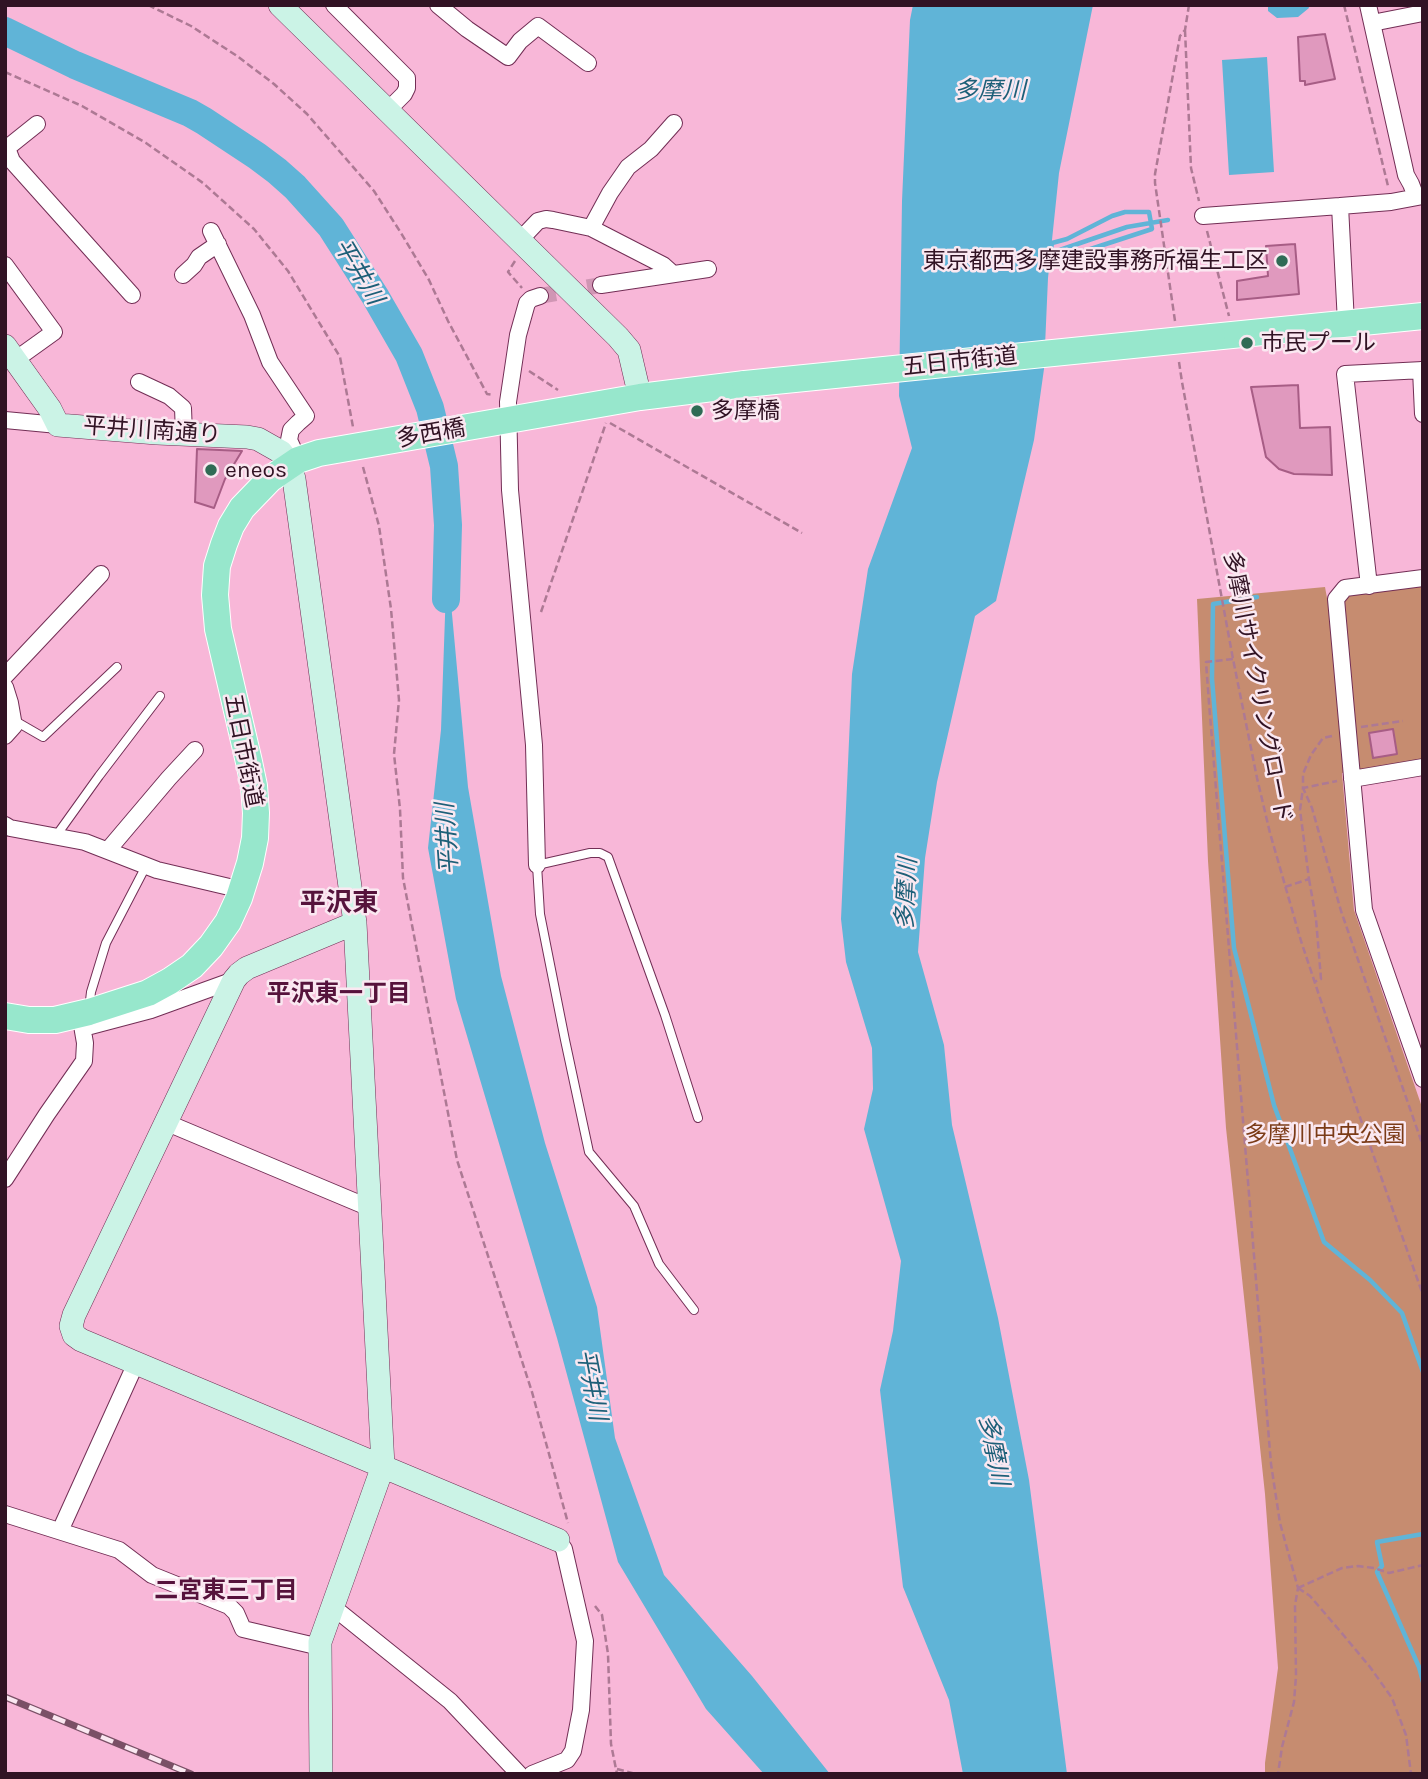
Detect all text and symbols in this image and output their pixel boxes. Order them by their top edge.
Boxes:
water label: 多摩川 [954,77,1026,105]
water label: 平井川 [327,234,389,310]
place label: 東京都西多摩建設事務所福生工区 [923,247,1268,275]
marker: 東京都西多摩建設事務所福生工区 [1274,253,1290,269]
place label: 市民プール [1261,329,1376,357]
marker: 市民プール [1239,335,1255,351]
street label: 五日市街道 [901,342,1019,382]
place label: 多摩橋 [711,397,780,425]
marker: 多摩橋 [689,403,705,419]
street label: 平井川南通り [82,412,222,450]
street label: 多西橋 [395,414,467,454]
place label: eneos [225,456,287,484]
marker: eneos [203,462,219,478]
street label: 多摩川サイクリングロード [1217,549,1297,825]
street label: 五日市街道 [218,692,268,810]
water label: 平井川 [431,802,465,876]
water label: 多摩川 [891,857,923,931]
district label: 平沢東 [300,888,378,920]
district label: 平沢東一丁目 [267,980,411,1008]
park label: 多摩川中央公園 [1245,1121,1405,1149]
water label: 平井川 [570,1347,612,1423]
water label: 多摩川 [972,1412,1014,1488]
district label: 二宮東三丁目 [154,1577,298,1605]

